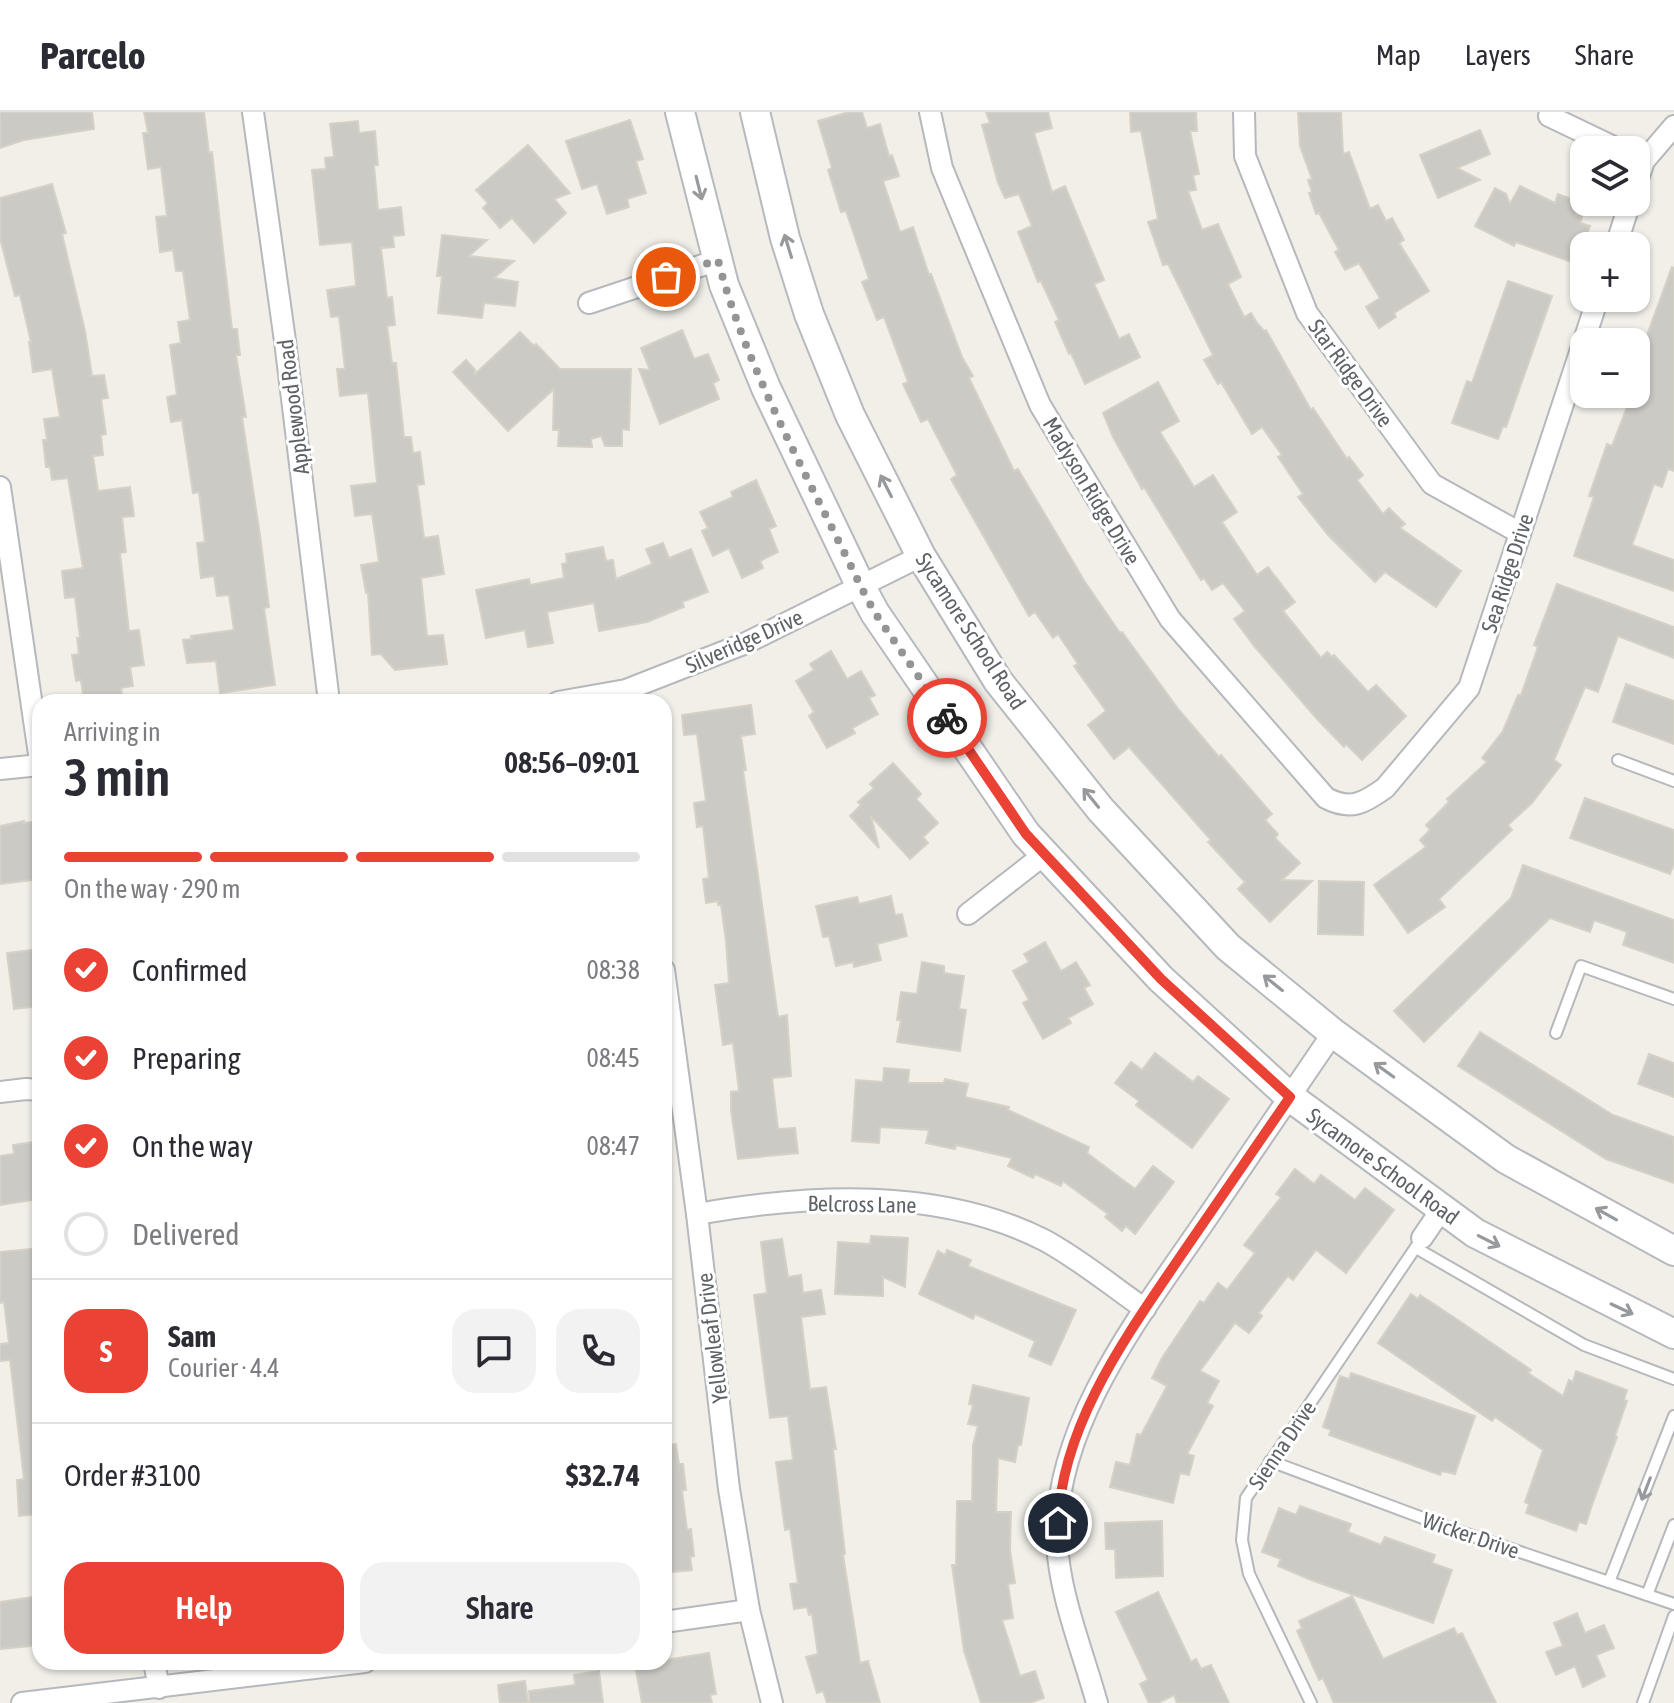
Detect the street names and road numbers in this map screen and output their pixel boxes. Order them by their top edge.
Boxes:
street label: Star Ridge Drive [1303,314,1399,432]
street label: Applewood Road [272,338,314,476]
street label: Madyson Ridge Drive [1038,413,1146,569]
street label: Sea Ridge Drive [1476,510,1538,636]
street label: Sycamore School Road [911,548,1031,714]
street label: Silveridge Drive [681,604,807,678]
street label: Sycamore School Road [1302,1102,1464,1230]
street label: Belcross Lane [807,1190,917,1218]
street label: Yellowleaf Drive [691,1272,733,1404]
street label: Sienna Drive [1243,1396,1321,1494]
street label: Wicker Drive [1419,1506,1523,1564]

